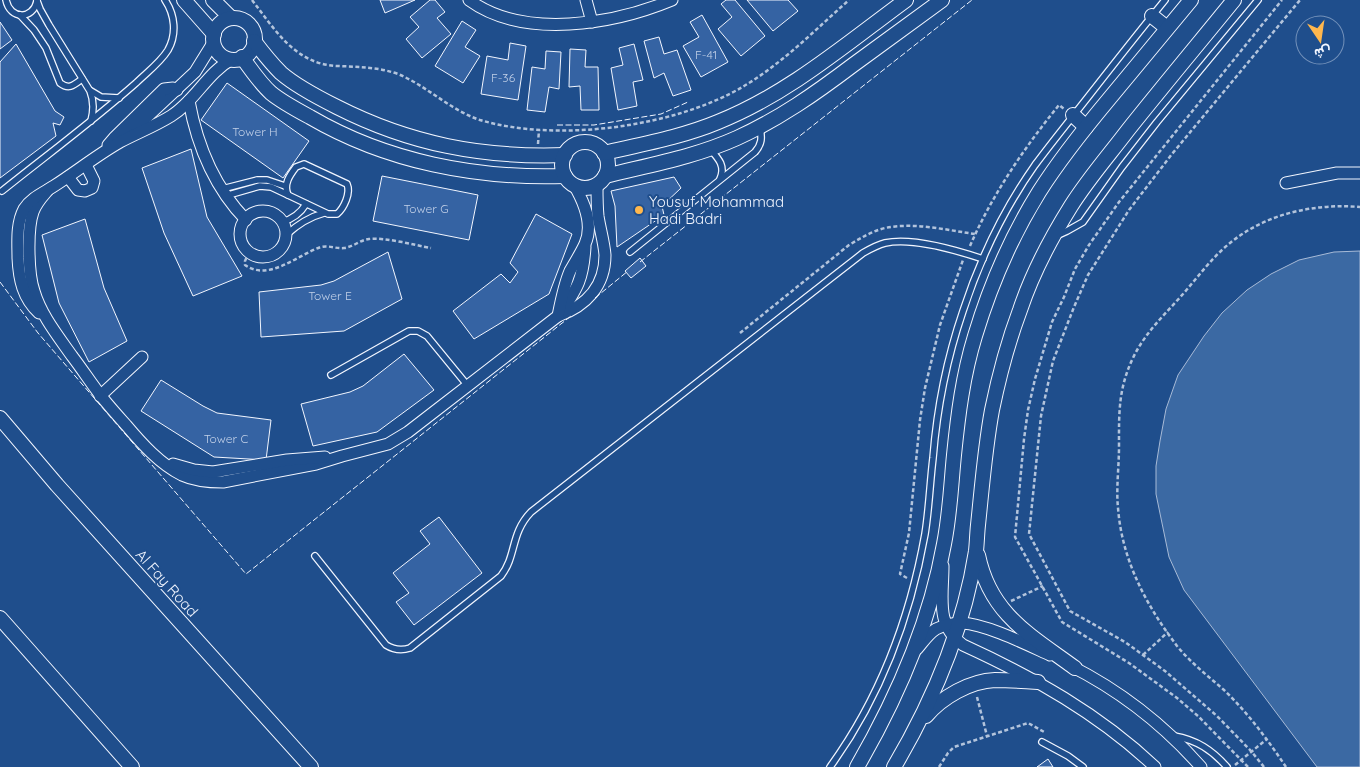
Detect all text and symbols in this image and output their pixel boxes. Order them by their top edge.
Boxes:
north arrow [1295,15,1345,65]
text: ش [1313,42,1333,63]
house number: F-41 [695,47,717,62]
house number: F-36 [491,70,516,85]
house number: Tower H [232,124,278,139]
place label: Yousuf Mohammad Hadi Badri [649,192,784,228]
house number: Tower G [403,201,449,216]
marker: Yousuf Mohammad Hadi Badri [633,204,645,216]
house number: Tower E [308,288,352,303]
house number: Tower C [204,431,248,446]
street label: Al Fay Road [132,545,202,621]

